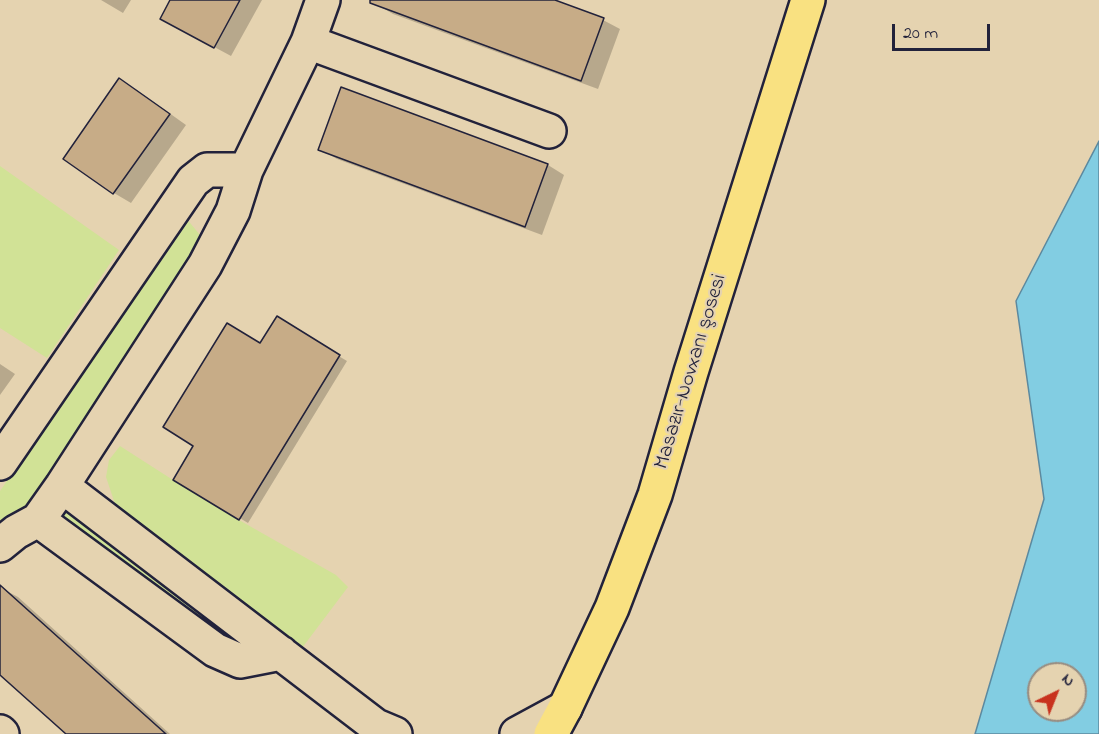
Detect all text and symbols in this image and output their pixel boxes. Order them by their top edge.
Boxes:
scale bar [895,12,992,50]
text: 20 m [903,21,938,47]
street label: Masazır-Novxanı şosesi [650,271,734,473]
north arrow [1027,662,1087,722]
text: N [1056,668,1080,693]

